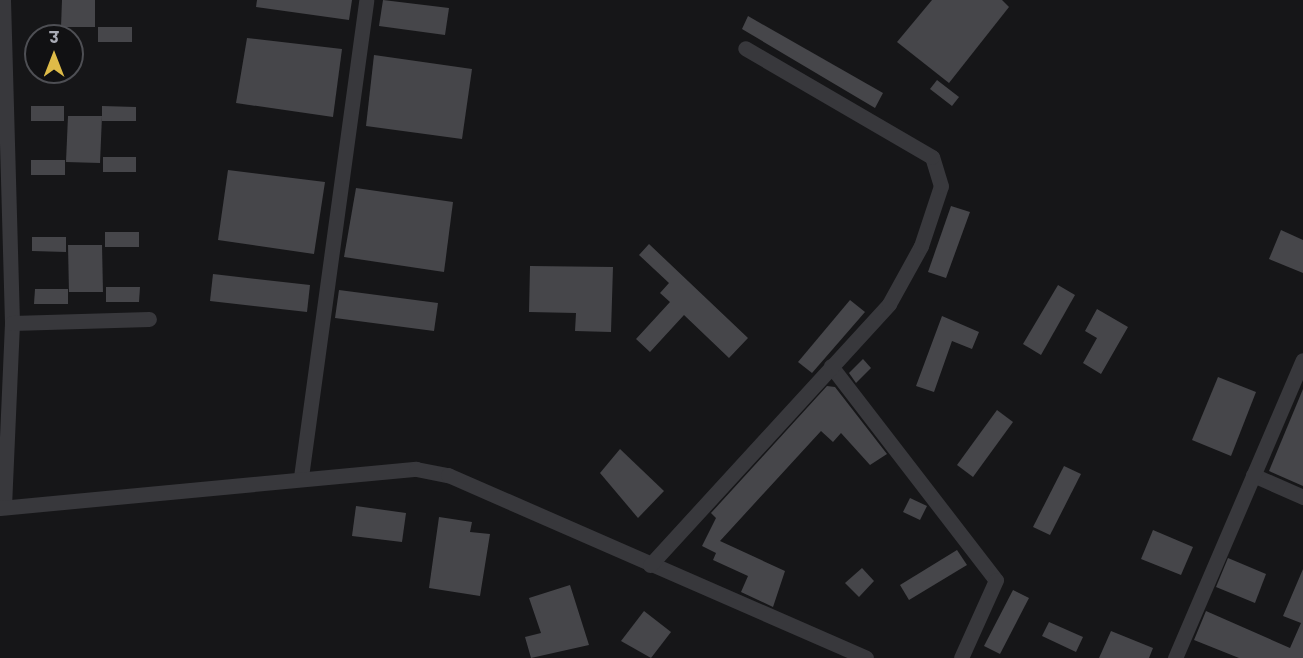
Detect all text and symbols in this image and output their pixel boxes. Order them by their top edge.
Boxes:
north arrow [24,24,84,84]
text: उ [49,26,59,49]

